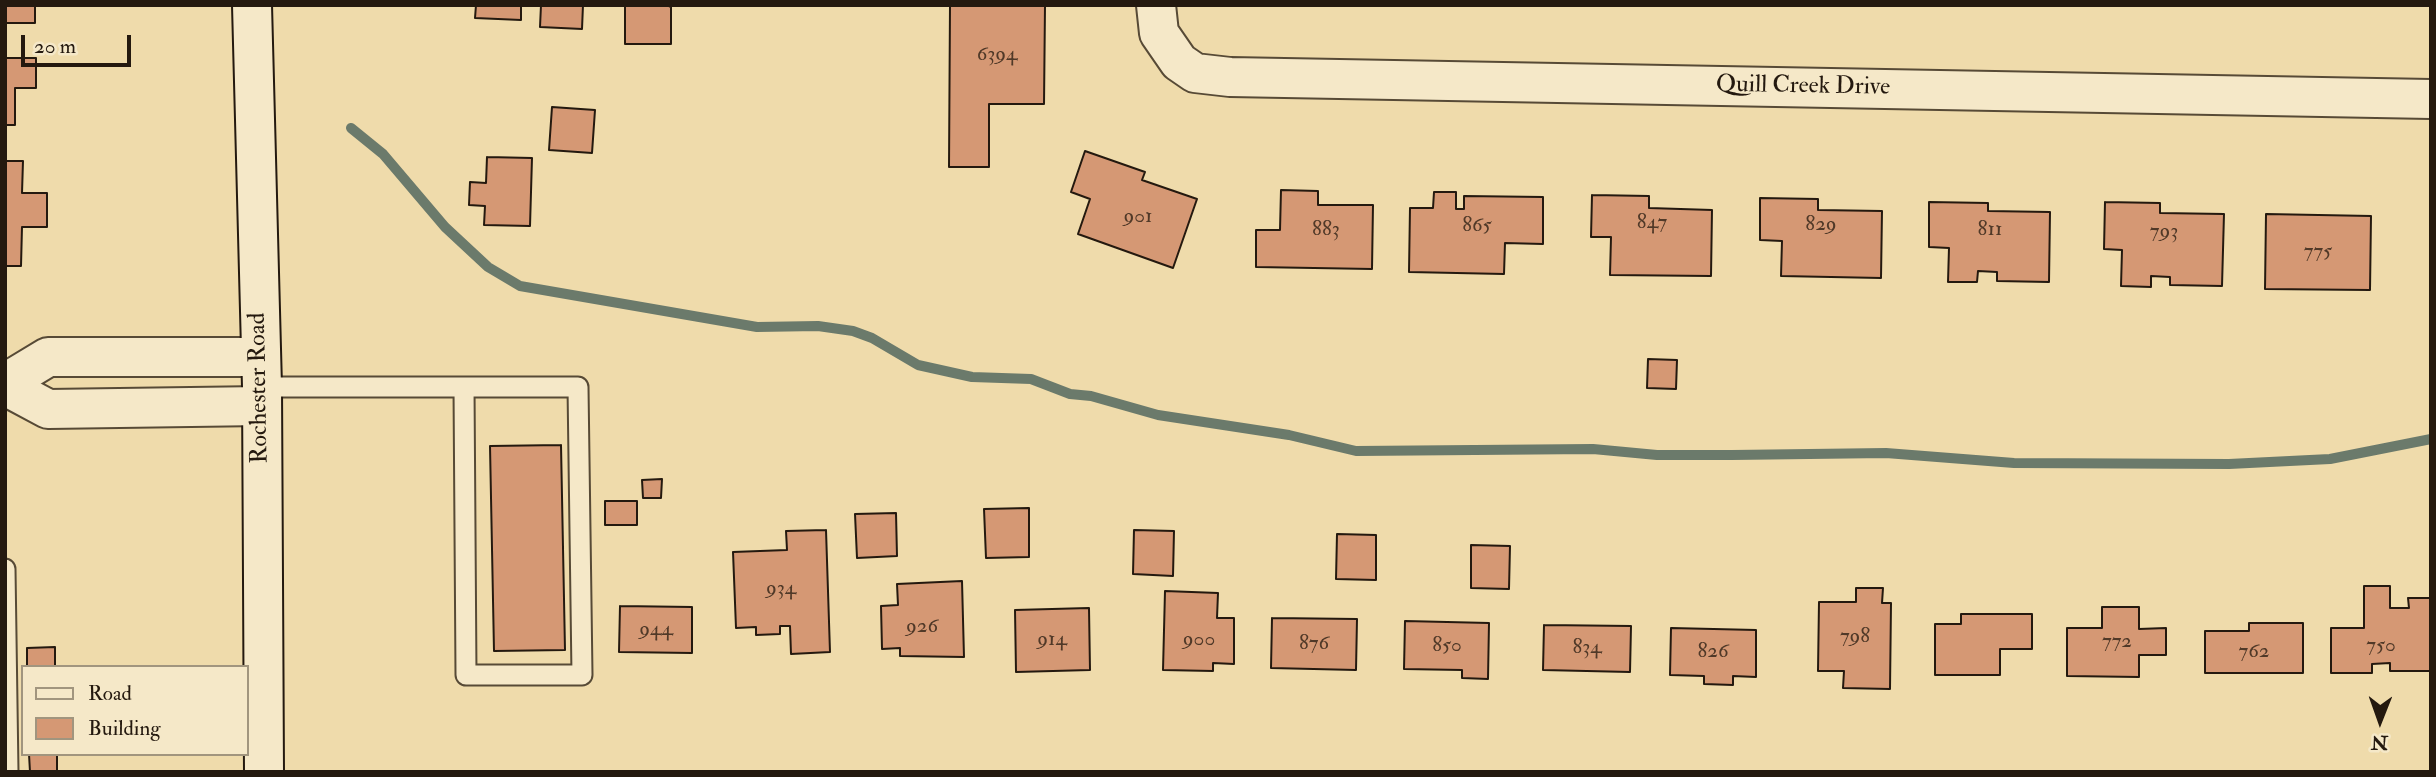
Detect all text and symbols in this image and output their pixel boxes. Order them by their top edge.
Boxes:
scale bar [24,21,135,65]
text: 20 m [34,33,76,60]
house number: 6394 [977,42,1017,68]
street label: Quill Creek Drive [1716,71,1890,103]
house number: 901 [1124,204,1152,230]
house number: 847 [1637,210,1667,236]
house number: 829 [1805,212,1837,238]
house number: 865 [1462,213,1492,239]
house number: 883 [1312,217,1340,243]
house number: 811 [1978,217,2002,243]
house number: 793 [2150,219,2178,245]
house number: 775 [2304,239,2332,265]
street label: Rochester Road [244,312,276,464]
house number: 934 [766,576,796,602]
house number: 926 [906,614,938,640]
house number: 944 [639,617,673,643]
house number: 798 [1840,624,1870,650]
house number: 914 [1037,627,1067,653]
house number: 900 [1183,627,1215,653]
house number: 772 [2102,629,2132,655]
house number: 876 [1299,631,1329,657]
house number: 850 [1432,633,1462,659]
house number: 750 [2366,633,2396,659]
house number: 834 [1572,635,1602,661]
house number: 826 [1697,639,1729,665]
house number: 762 [2239,639,2269,665]
legend [21,665,248,756]
text: Road [88,680,132,707]
north arrow [2345,686,2415,756]
text: Building [88,715,161,742]
text: N [2371,730,2388,754]

